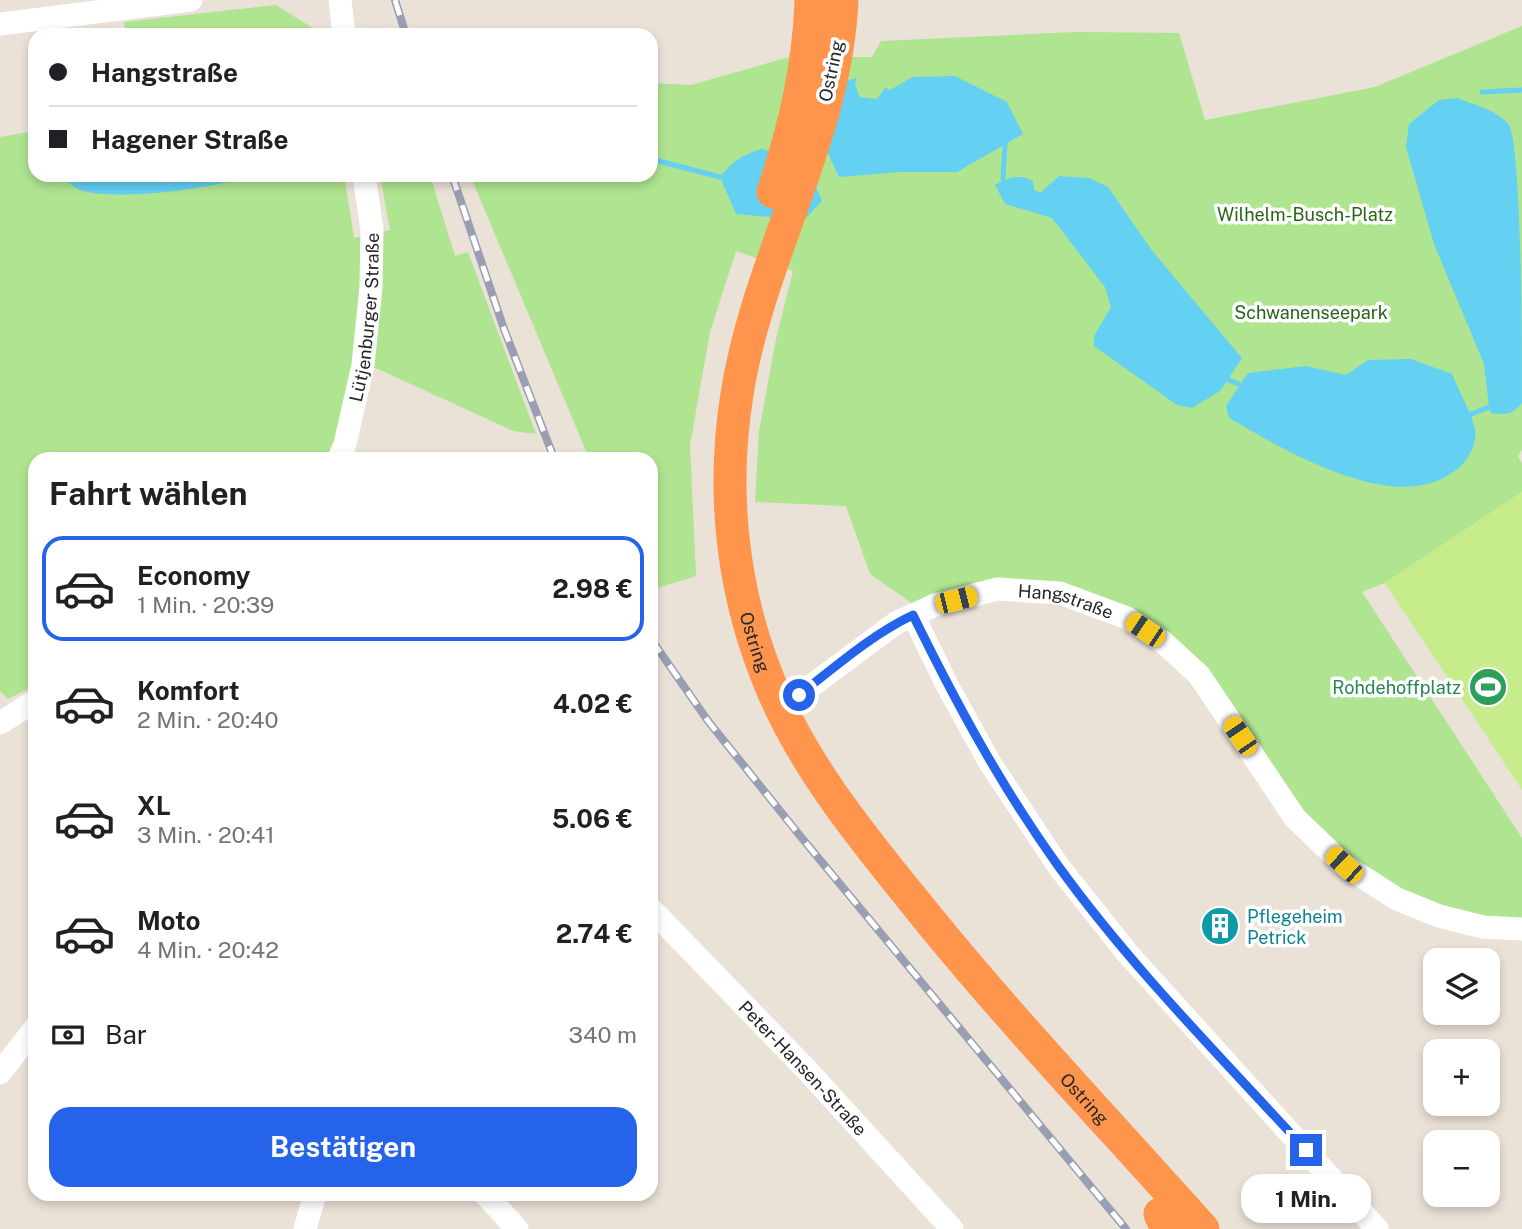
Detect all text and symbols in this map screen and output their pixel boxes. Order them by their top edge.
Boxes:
street label: Ostring [814,38,848,104]
text: Hangstraße [91,57,238,88]
text: Hagener Straße [91,124,289,155]
park label: Wilhelm-Busch-Platz [1217,204,1393,225]
street label: Lütjenburger Straße [344,232,382,404]
park label: Schwanenseepark [1234,302,1388,323]
text: Fahrt wählen [49,475,248,512]
icon: car [53,557,116,620]
text: Economy [137,560,250,591]
text: 2.98 € [552,573,633,604]
street label: Hangstraße [1017,580,1116,623]
car [934,585,979,615]
text: 1 Min. · 20:39 [137,591,274,618]
street label: Ostring [736,609,775,675]
car [1122,610,1169,650]
sports icon: Rohdehoffplatz [1467,666,1509,708]
icon: car [53,672,116,735]
text: Komfort [137,675,239,706]
place label: Rohdehoffplatz [1332,677,1461,698]
route start [783,679,815,711]
text: 4.02 € [553,688,633,719]
text: 2 Min. · 20:40 [137,706,278,733]
car [1220,713,1261,759]
icon: car [53,787,116,850]
text: XL [137,790,171,821]
text: 5.06 € [552,803,633,834]
text: 3 Min. · 20:41 [137,821,275,848]
car [1322,843,1367,887]
icon: car [53,902,116,965]
text: Moto [137,905,200,936]
building icon: Pflegeheim Petrick [1199,905,1241,947]
place label: Pflegeheim Petrick [1247,906,1343,948]
text: 2.74 € [556,918,633,949]
text: 4 Min. · 20:42 [137,936,279,963]
map controls [1423,948,1500,1207]
button: layers [1423,948,1500,1025]
street label: Peter-Hansen-Straße [735,996,872,1140]
icon: cash [49,1016,87,1054]
text: Bar [105,1019,147,1050]
text: 340 m [569,1021,637,1048]
button: + [1423,1039,1500,1116]
street label: Ostring [1056,1068,1113,1128]
button: Bestätigen [49,1107,637,1187]
button: − [1423,1130,1500,1207]
route end [1290,1134,1322,1166]
callout: 1 Min. [1241,1174,1371,1224]
text: 1 Min. [1275,1185,1337,1212]

